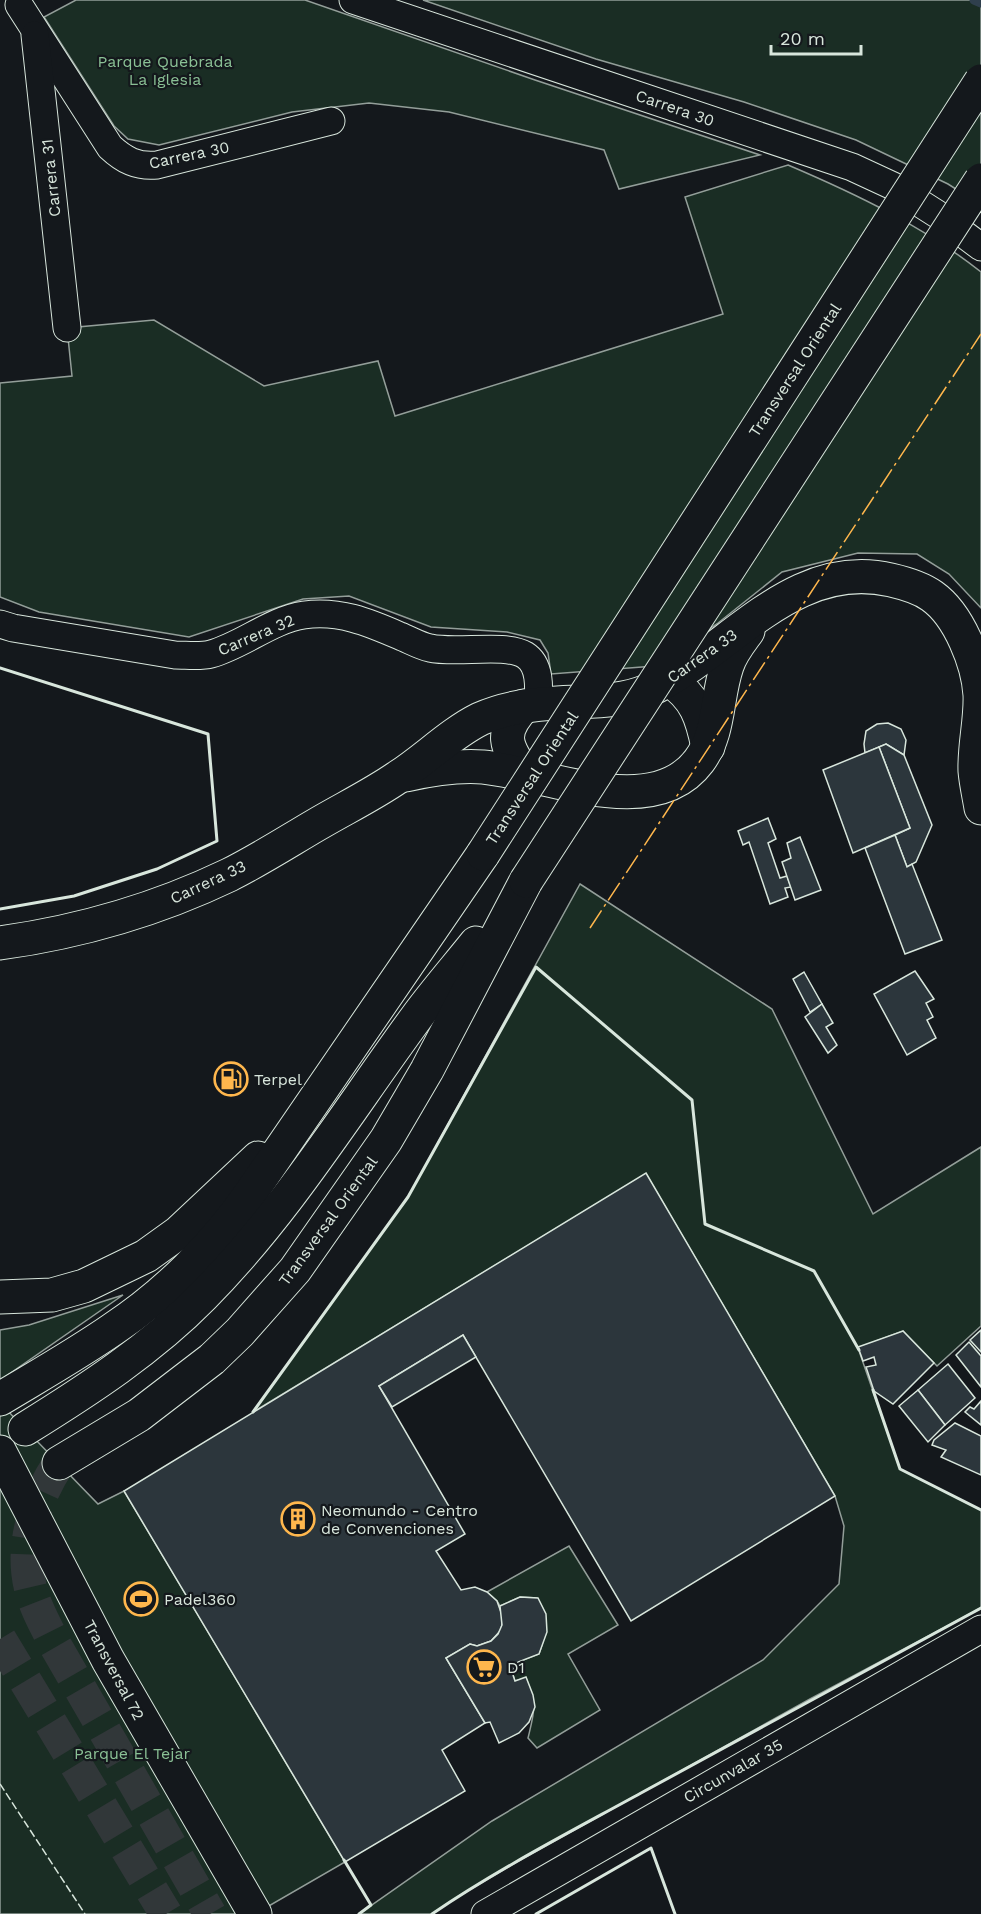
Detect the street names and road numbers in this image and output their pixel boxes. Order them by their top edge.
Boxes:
street label: Carrera 30 [633,86,717,130]
street label: Carrera 30 [147,137,231,173]
street label: Carrera 31 [37,138,65,218]
street label: Transversal Oriental [745,300,845,440]
street label: Carrera 32 [215,610,297,660]
street label: Carrera 33 [663,625,741,687]
street label: Transversal Oriental [482,708,582,848]
street label: Carrera 33 [167,856,249,908]
street label: Transversal Oriental [275,1152,381,1289]
street label: Transversal 72 [80,1617,148,1723]
street label: Circunvalar 35 [680,1735,786,1807]

